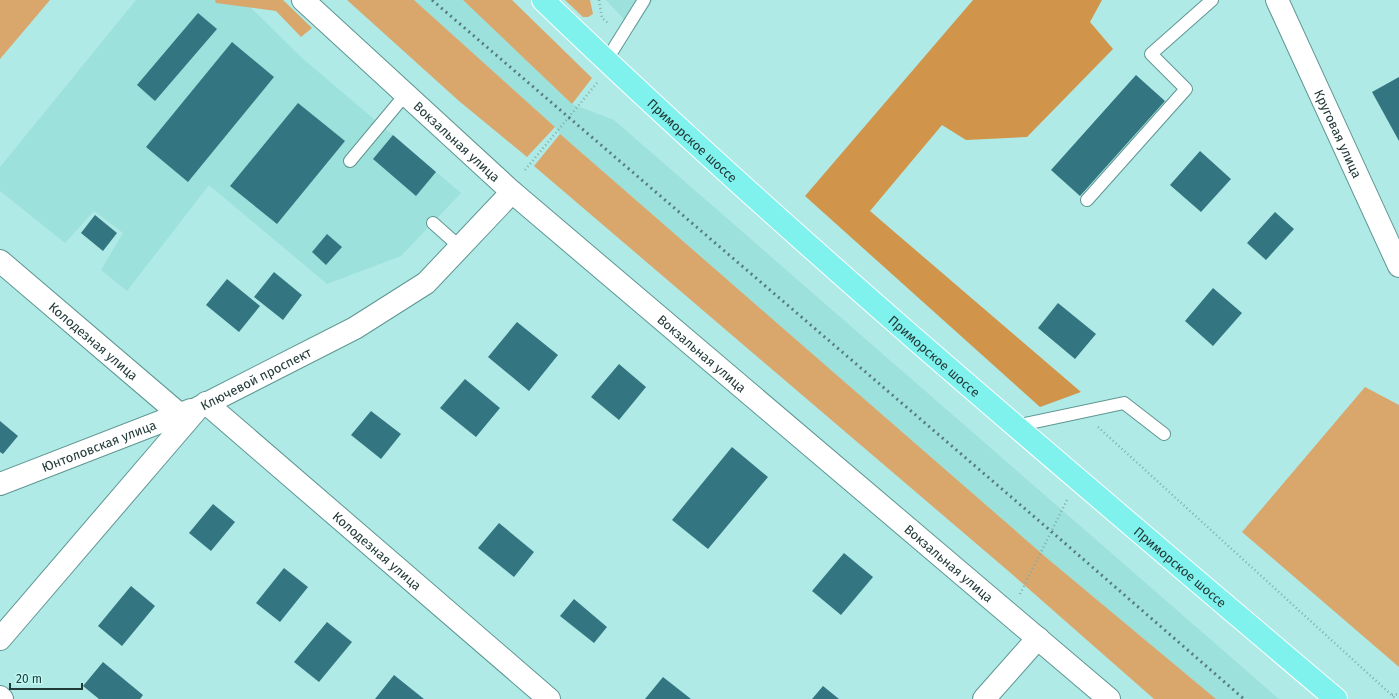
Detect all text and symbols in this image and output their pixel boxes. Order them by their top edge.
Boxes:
street label: Круговая улица [1312,87,1365,180]
street label: Приморское шоссе [645,95,740,185]
street label: Вокзальная улица [411,98,503,185]
street label: Колодезная улица [46,299,141,383]
street label: Вокзальная улица [655,311,749,395]
street label: Приморское шоссе [886,312,983,400]
street label: Ключевой проспект [198,344,314,413]
street label: Юнтоловская улица [39,417,158,475]
street label: Колодезная улица [330,508,424,593]
street label: Вокзальная улица [902,521,996,605]
street label: Приморское шоссе [1131,523,1230,610]
scale bar [10,665,82,691]
text: 20 m [16,672,42,686]

